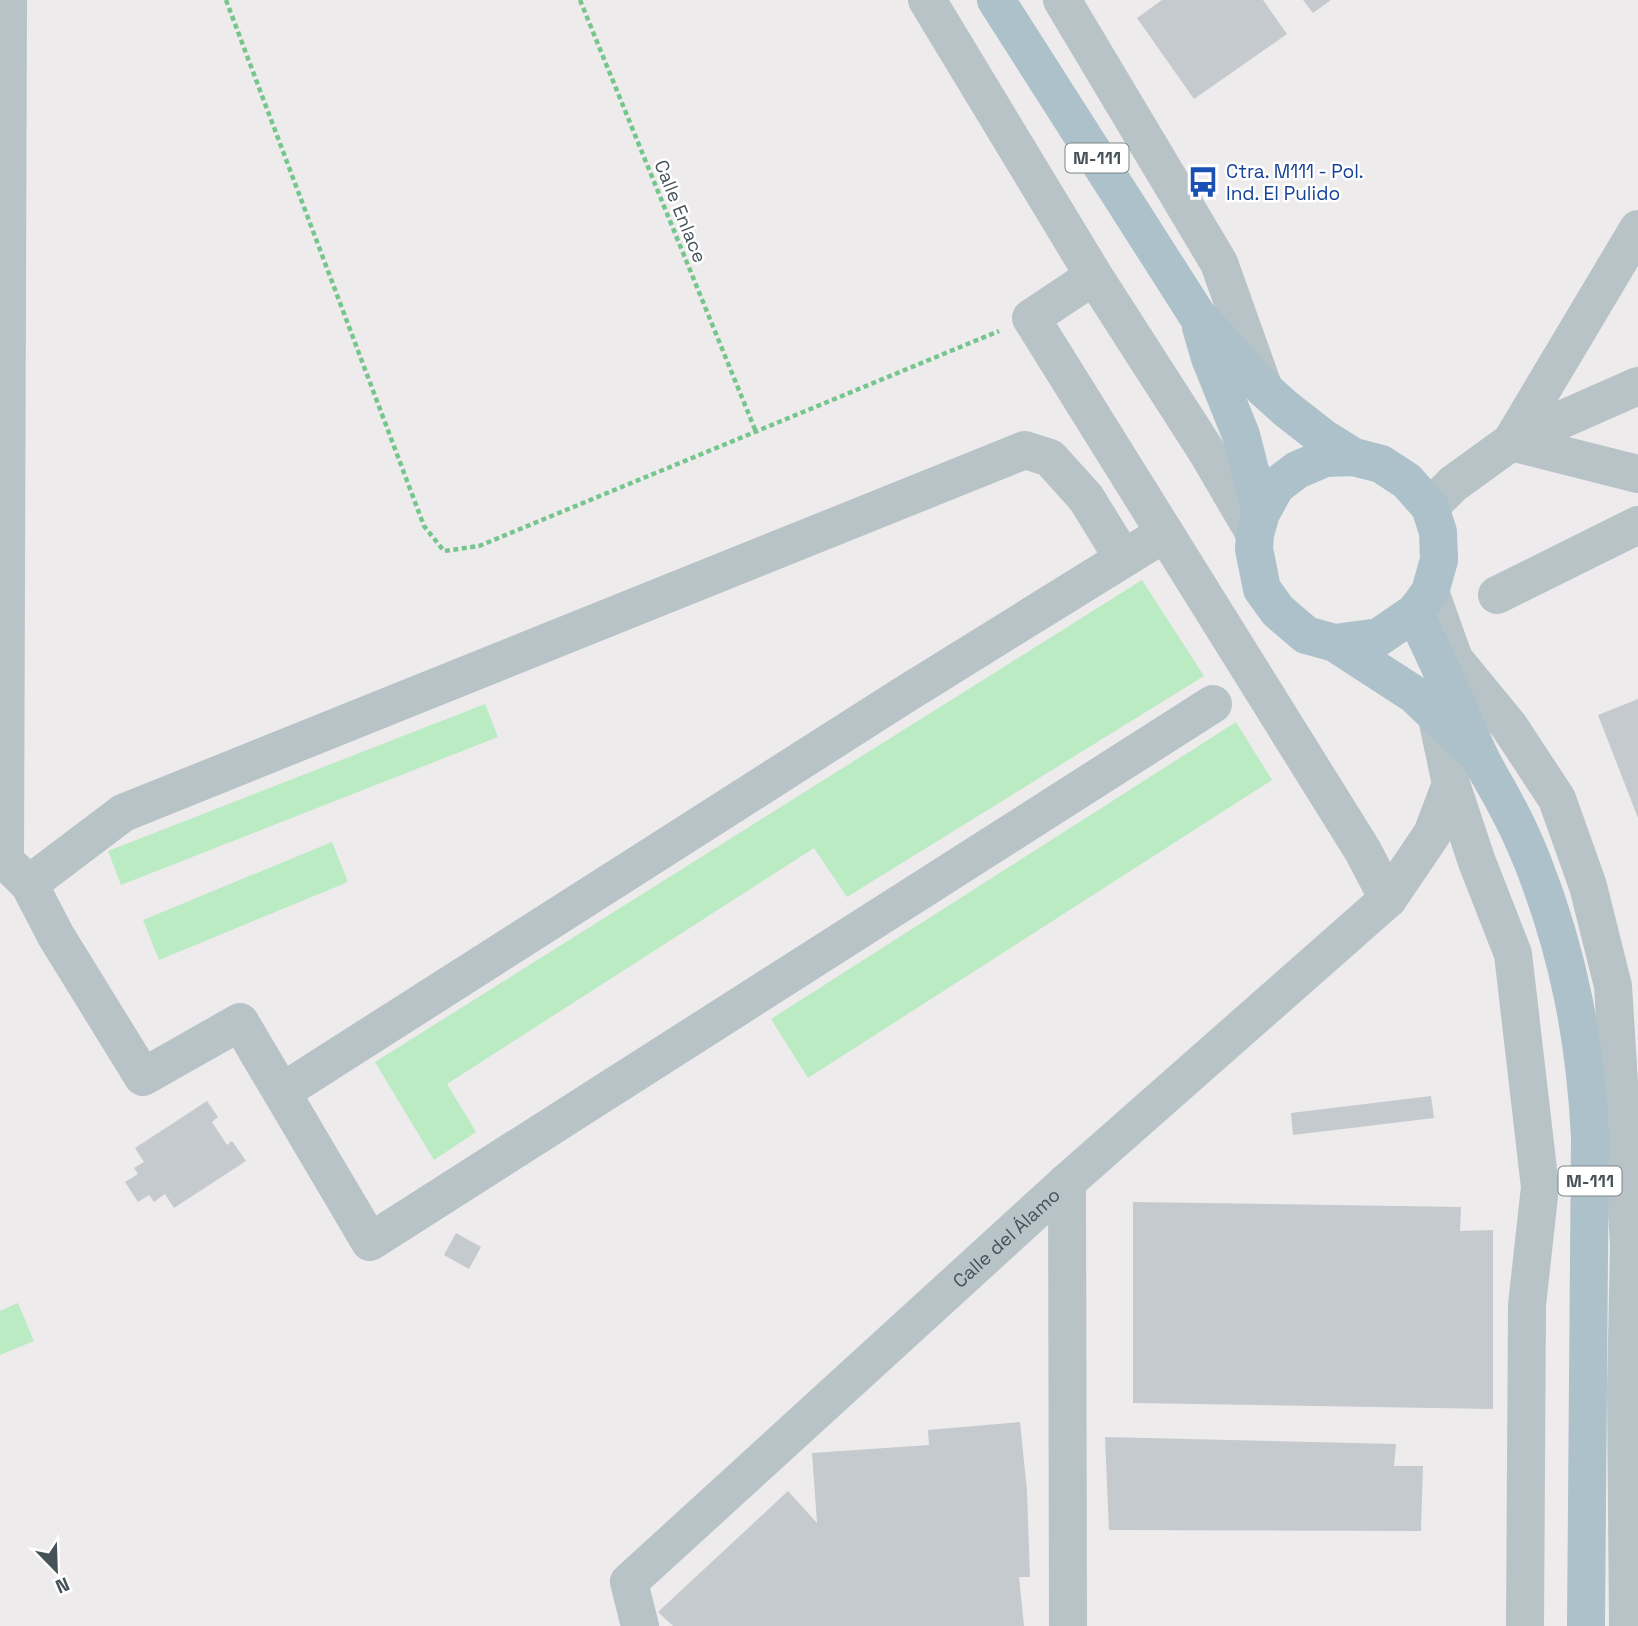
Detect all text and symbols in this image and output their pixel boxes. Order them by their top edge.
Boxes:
road number: M-111 [1066,144,1128,173]
street label: Calle Enlace [649,156,713,266]
place label: Ctra. M111 - Pol. Ind. El Pulido [1226,159,1364,206]
bus stop icon: Ctra. M111 - Pol. Ind. El Pulido [1186,165,1220,199]
road number: M-111 [1558,1166,1622,1196]
street label: Calle del Álamo [947,1183,1065,1293]
north arrow [21,1535,91,1605]
text: N [52,1571,73,1599]

